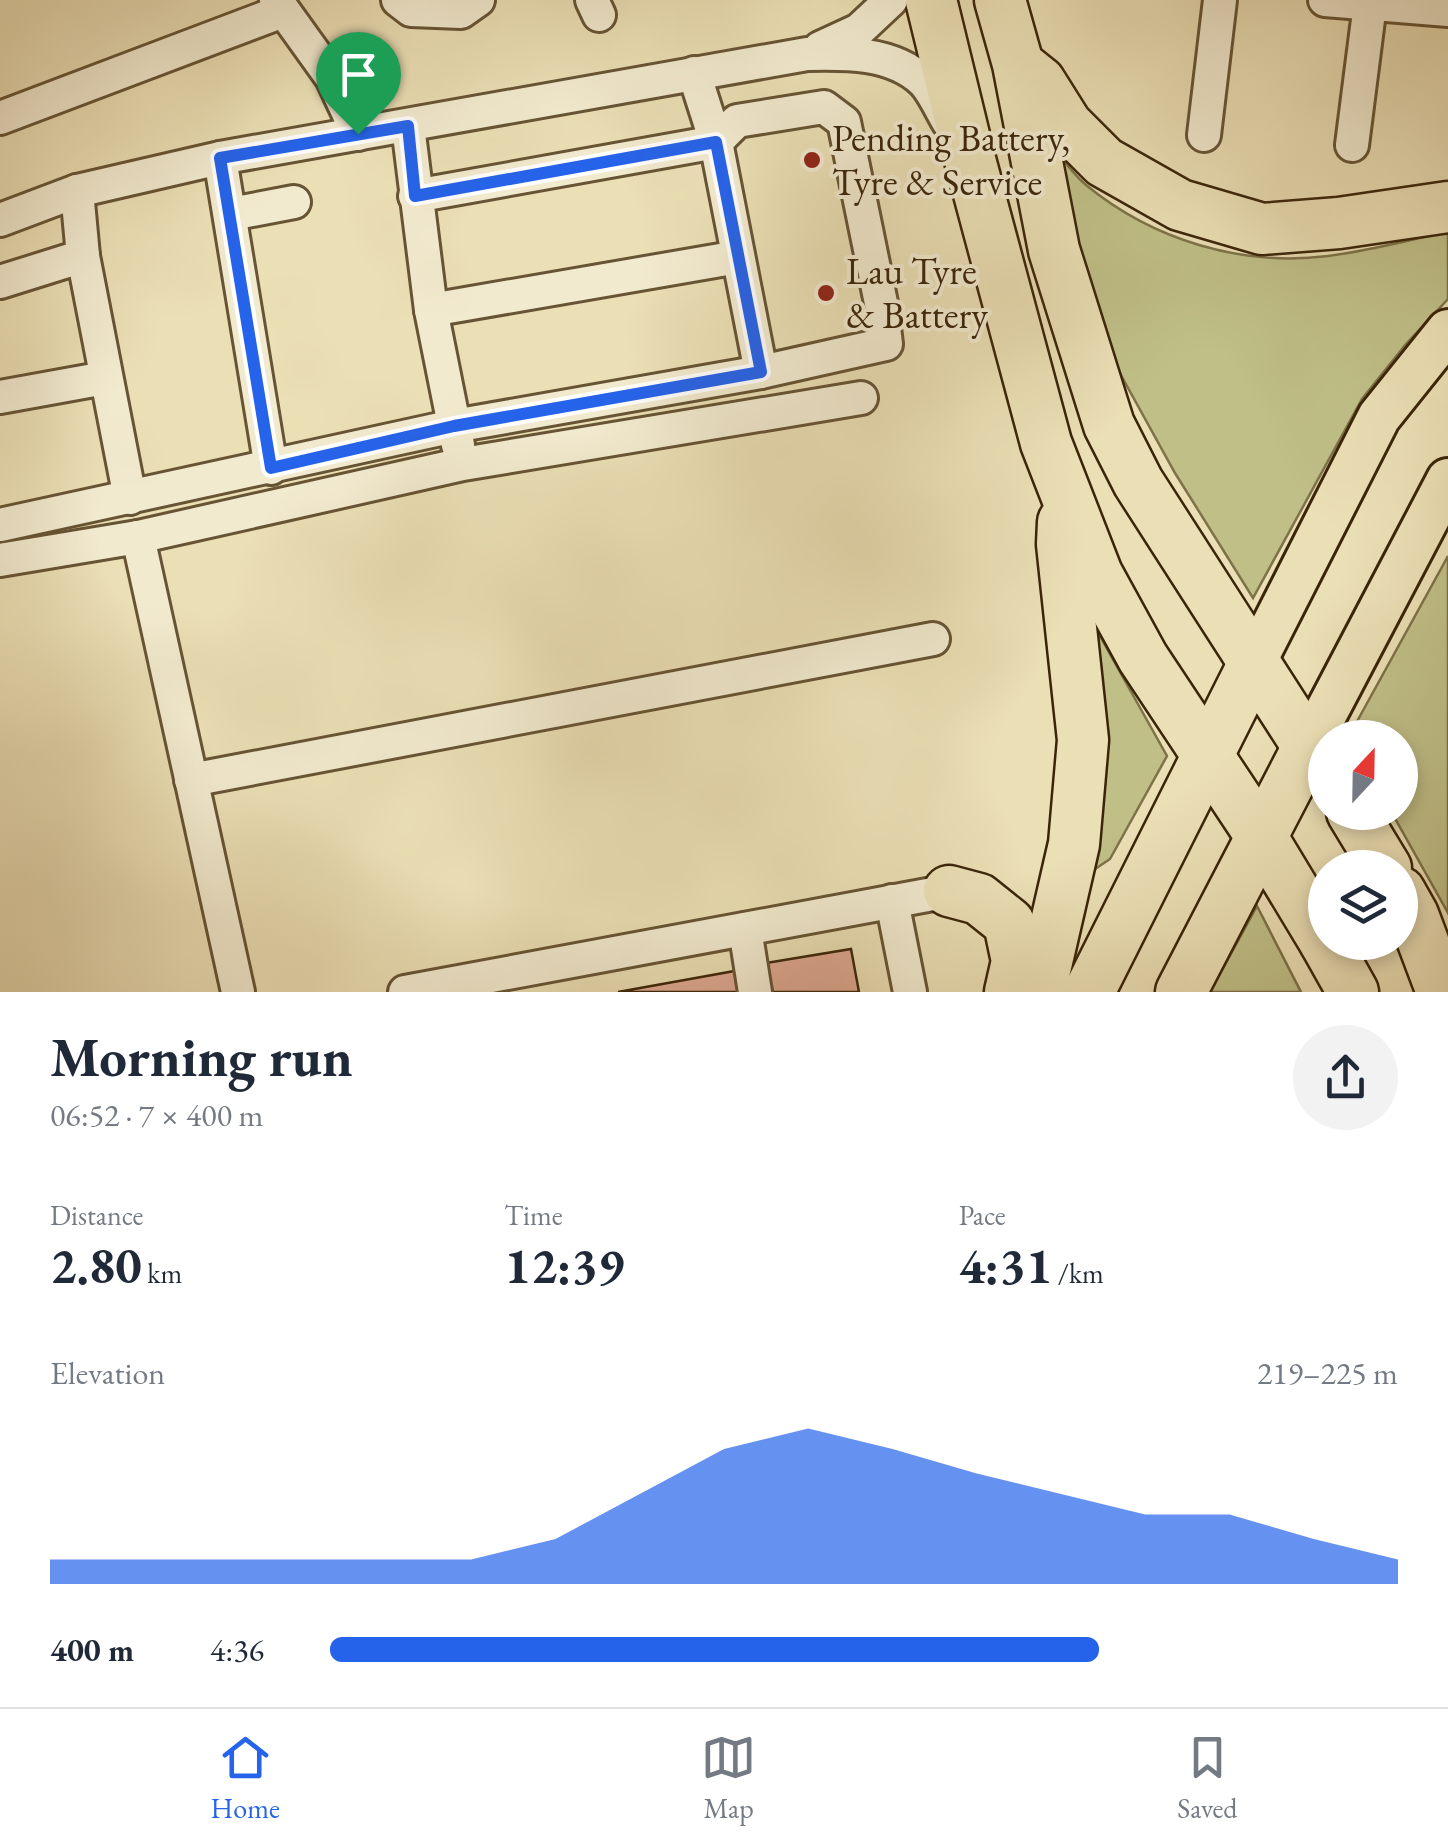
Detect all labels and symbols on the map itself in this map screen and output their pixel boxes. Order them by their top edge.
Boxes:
pin [316,32,401,135]
place label: Pending Battery, Tyre & Service [832,113,1070,206]
marker: Pending Battery, Tyre & Service [801,149,823,171]
place label: Lau Tyre & Battery [846,246,988,339]
marker: Lau Tyre & Battery [815,282,837,304]
north arrow [1308,720,1418,830]

